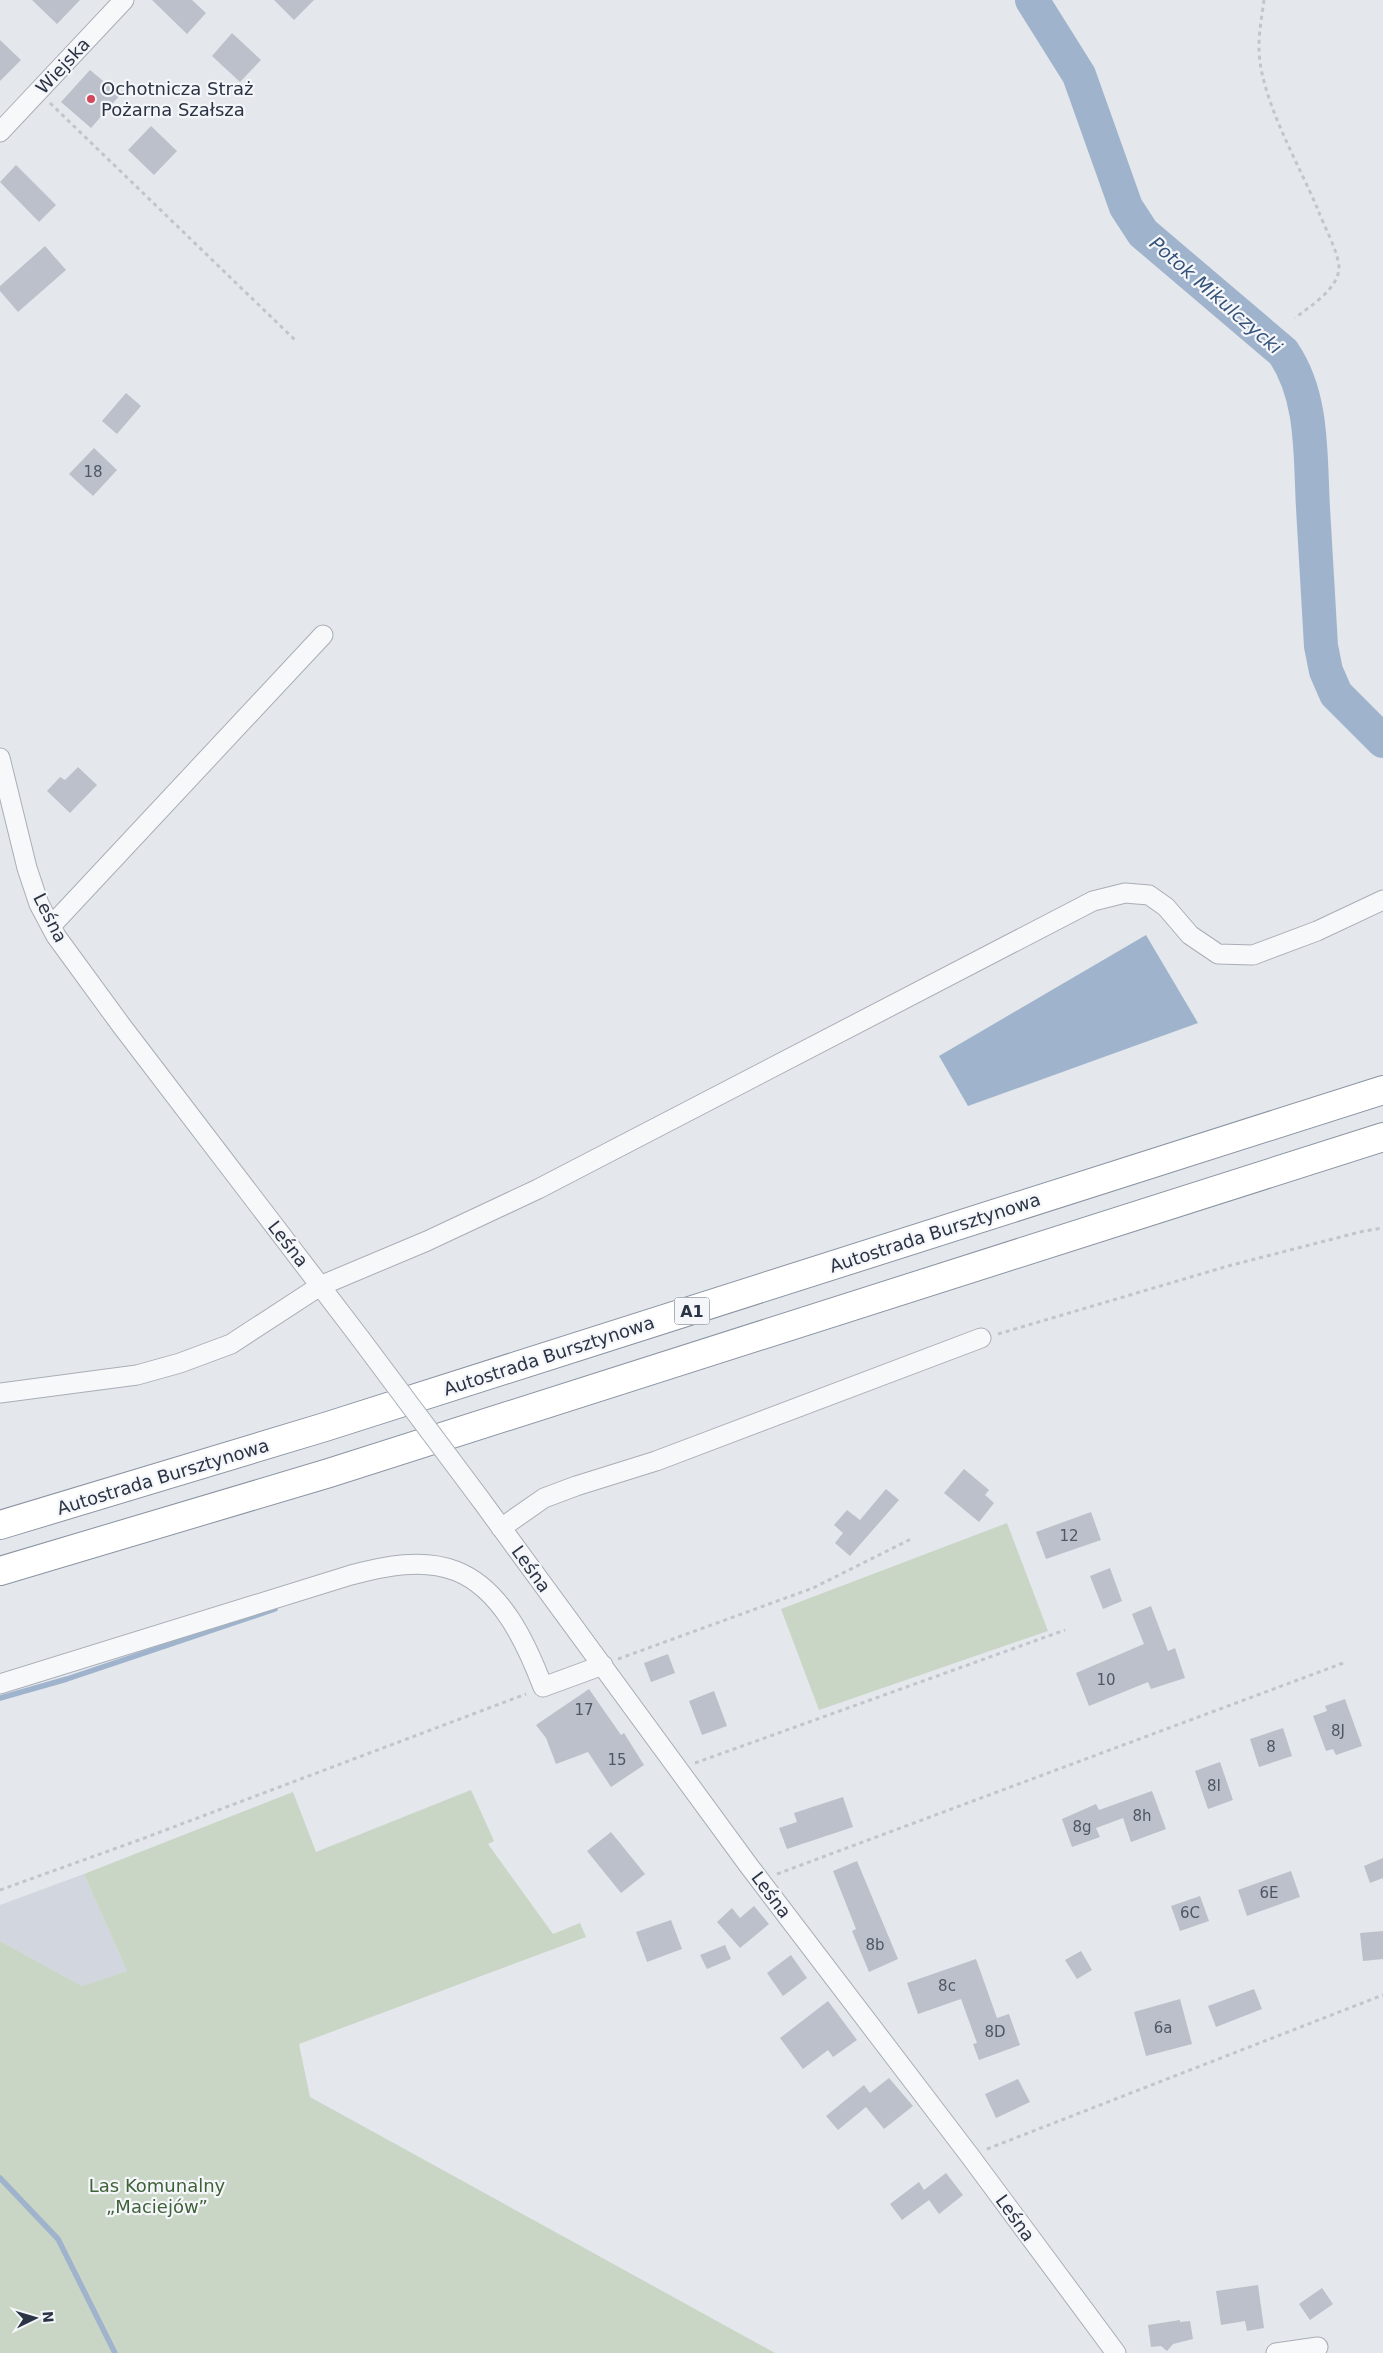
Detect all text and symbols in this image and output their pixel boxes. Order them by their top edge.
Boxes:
street label: Wiejska [31,33,94,98]
place label: Ochotnicza Straż Pożarna Szałsza [101,78,253,120]
marker: Ochotnicza Straż Pożarna Szałsza [85,93,97,105]
water label: Potok Mikulczycki [1146,232,1287,359]
house number: 18 [83,463,103,481]
street label: Leśna [29,890,72,946]
street label: Autostrada Bursztynowa [827,1188,1043,1277]
street label: Leśna [264,1216,313,1271]
road number: A1 [674,1298,710,1324]
street label: Autostrada Bursztynowa [441,1311,657,1400]
street label: Autostrada Bursztynowa [54,1434,271,1519]
house number: 12 [1059,1527,1079,1545]
street label: Leśna [507,1541,555,1596]
house number: 10 [1096,1671,1116,1689]
house number: 17 [574,1701,594,1719]
house number: 8J [1331,1722,1345,1740]
house number: 8 [1266,1738,1276,1756]
house number: 15 [607,1751,627,1769]
house number: 8I [1207,1777,1221,1795]
house number: 8h [1132,1807,1152,1825]
house number: 8g [1072,1818,1092,1836]
street label: Leśna [747,1867,796,1922]
house number: 6E [1259,1884,1279,1902]
house number: 6C [1180,1904,1200,1922]
house number: 8b [865,1936,885,1954]
house number: 8c [938,1977,956,1995]
house number: 6a [1154,2019,1172,2037]
house number: 8D [984,2023,1006,2041]
park label: Las Komunalny „Maciejów” [89,2175,226,2217]
street label: Leśna [991,2190,1039,2245]
north arrow [10,2293,60,2343]
text: N [39,2310,56,2323]

